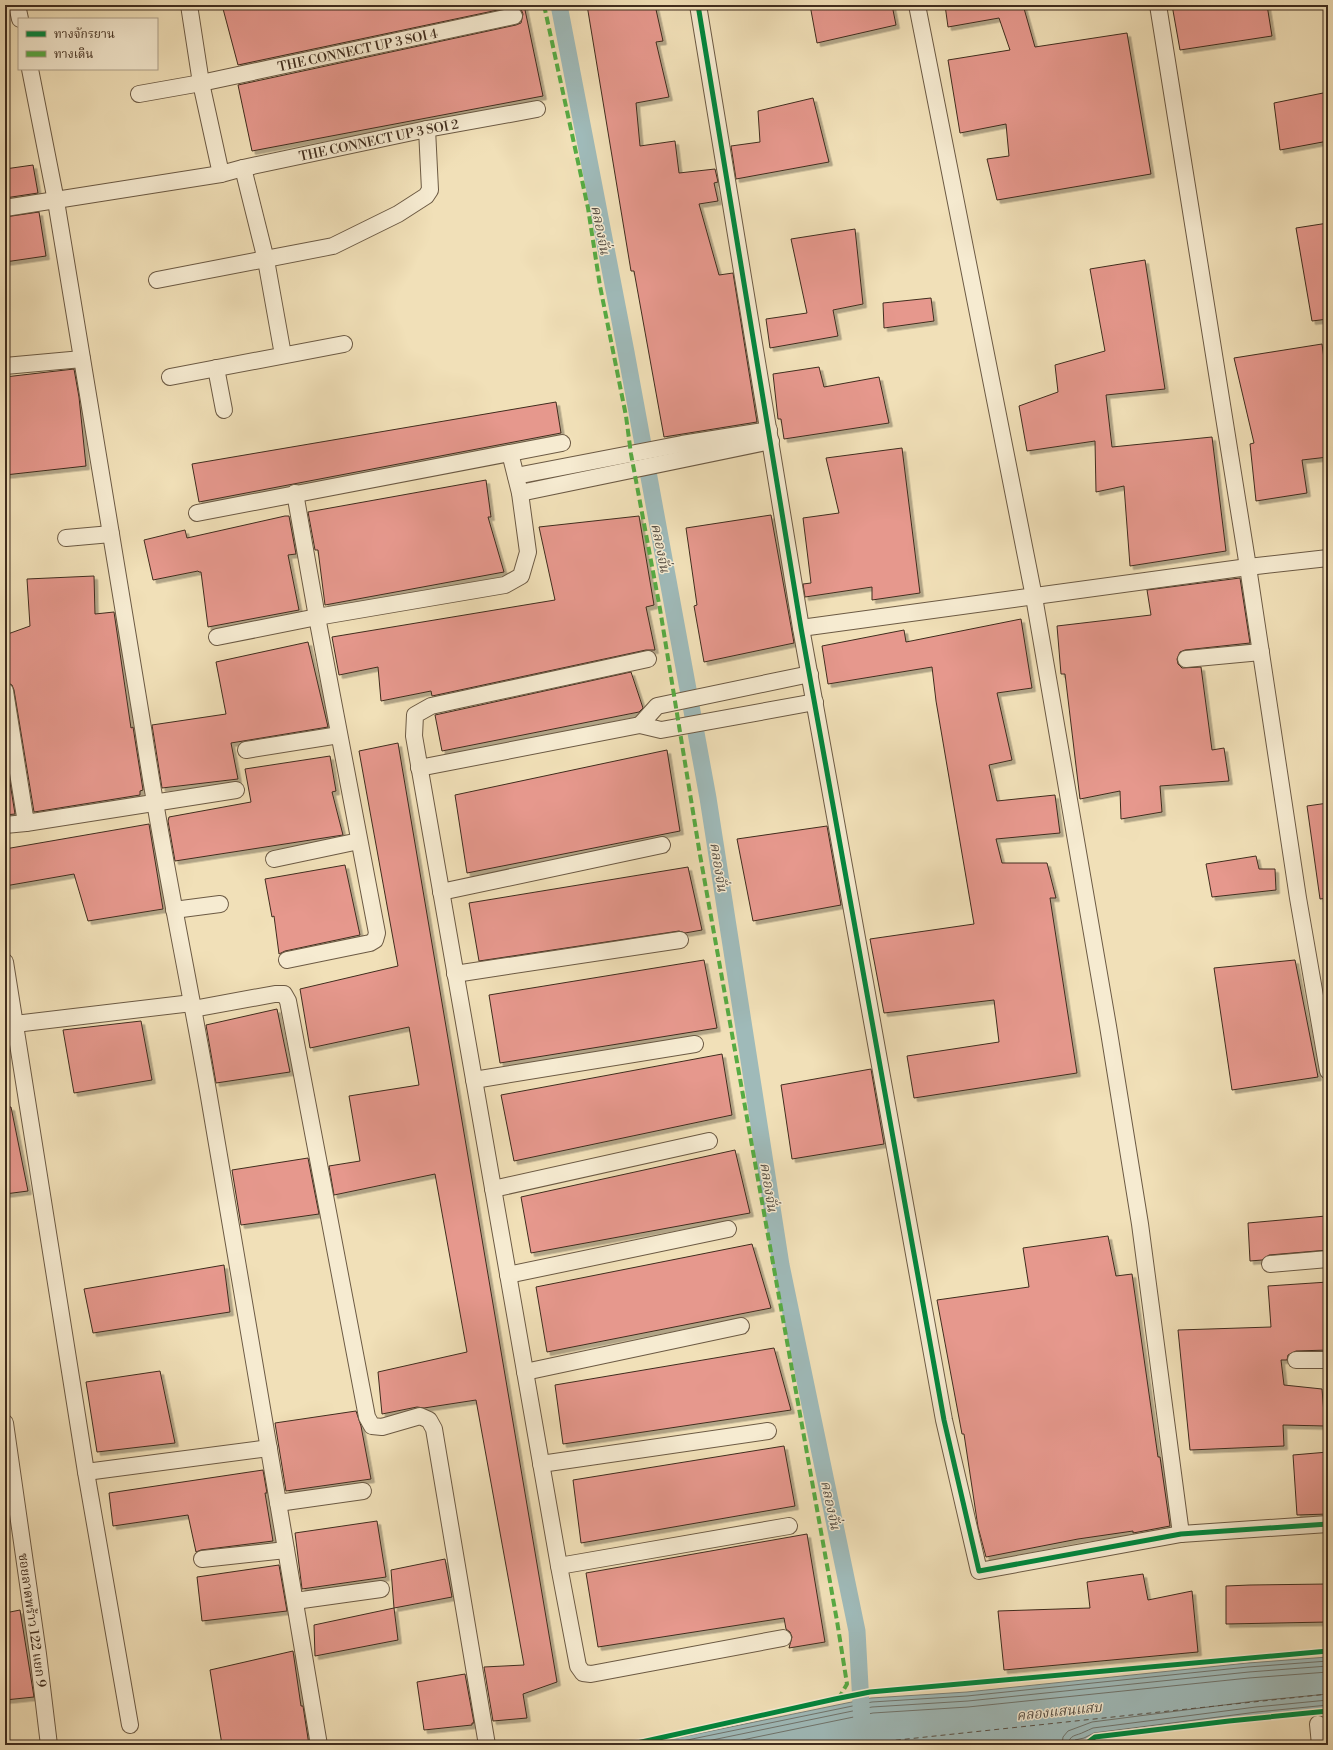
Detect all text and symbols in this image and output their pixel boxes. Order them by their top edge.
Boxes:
legend [18,18,158,70]
street label: THE CONNECT UP 3 SOI 4 [276,26,439,75]
text: ทางจักรยาน [54,27,115,42]
text: ทางเดิน [54,47,93,62]
street label: THE CONNECT UP 3 SOI 2 [297,116,460,165]
water label: คลองจั่น [586,204,616,257]
water label: คลองจั่น [646,522,676,575]
water label: คลองจั่น [705,841,733,894]
water label: คลองจั่น [755,1161,783,1214]
water label: คลองจั่น [816,1479,846,1532]
street label: ซอยลาดพร้าว 122 แยก 9 [15,1552,49,1688]
water label: คลองแสนแสบ [1015,1698,1104,1725]

